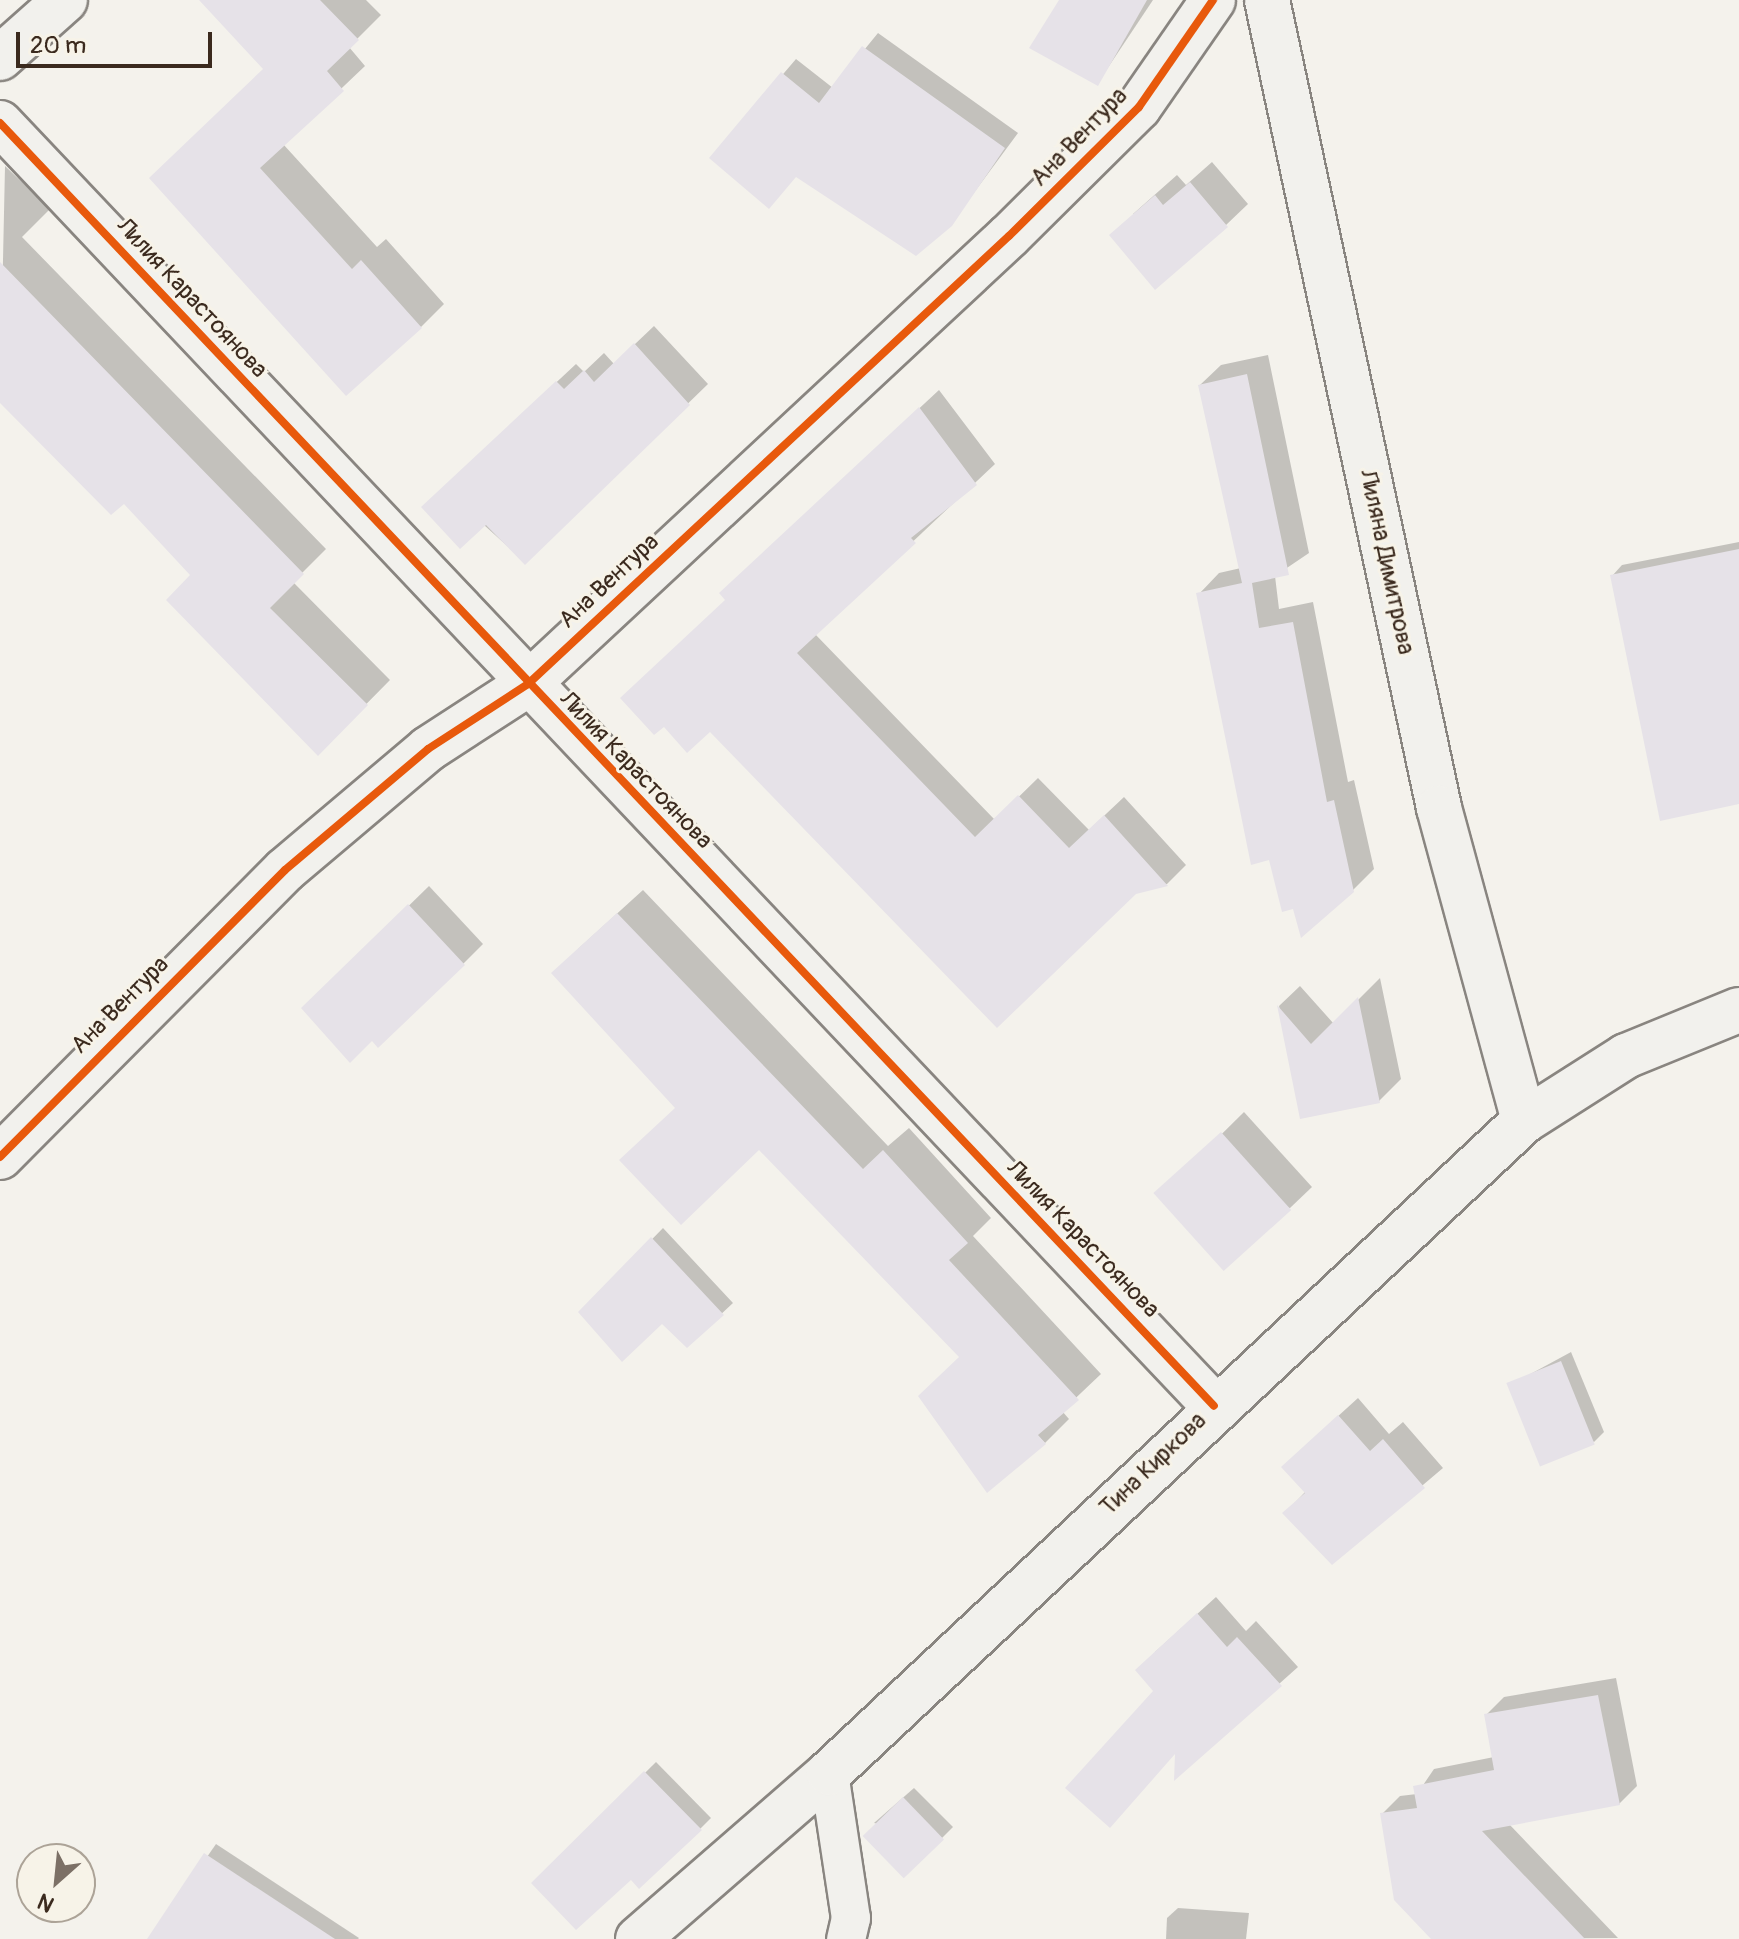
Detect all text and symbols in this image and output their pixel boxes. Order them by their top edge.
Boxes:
scale bar [20,16,216,66]
text: 20 m [30,31,86,60]
street label: Ана Вентура [1025,82,1133,192]
street label: Лилия Карастоянова [111,212,273,384]
street label: Лиляна Димитрова [1353,467,1421,657]
street label: Ана Вентура [553,527,665,635]
street label: Лилия Карастоянова [553,685,719,855]
street label: Ана Вентура [65,950,175,1060]
street label: Лилия Карастоянова [1000,1154,1166,1324]
street label: Тина Киркова [1094,1406,1212,1522]
north arrow [16,1843,96,1923]
text: N [33,1887,59,1918]

